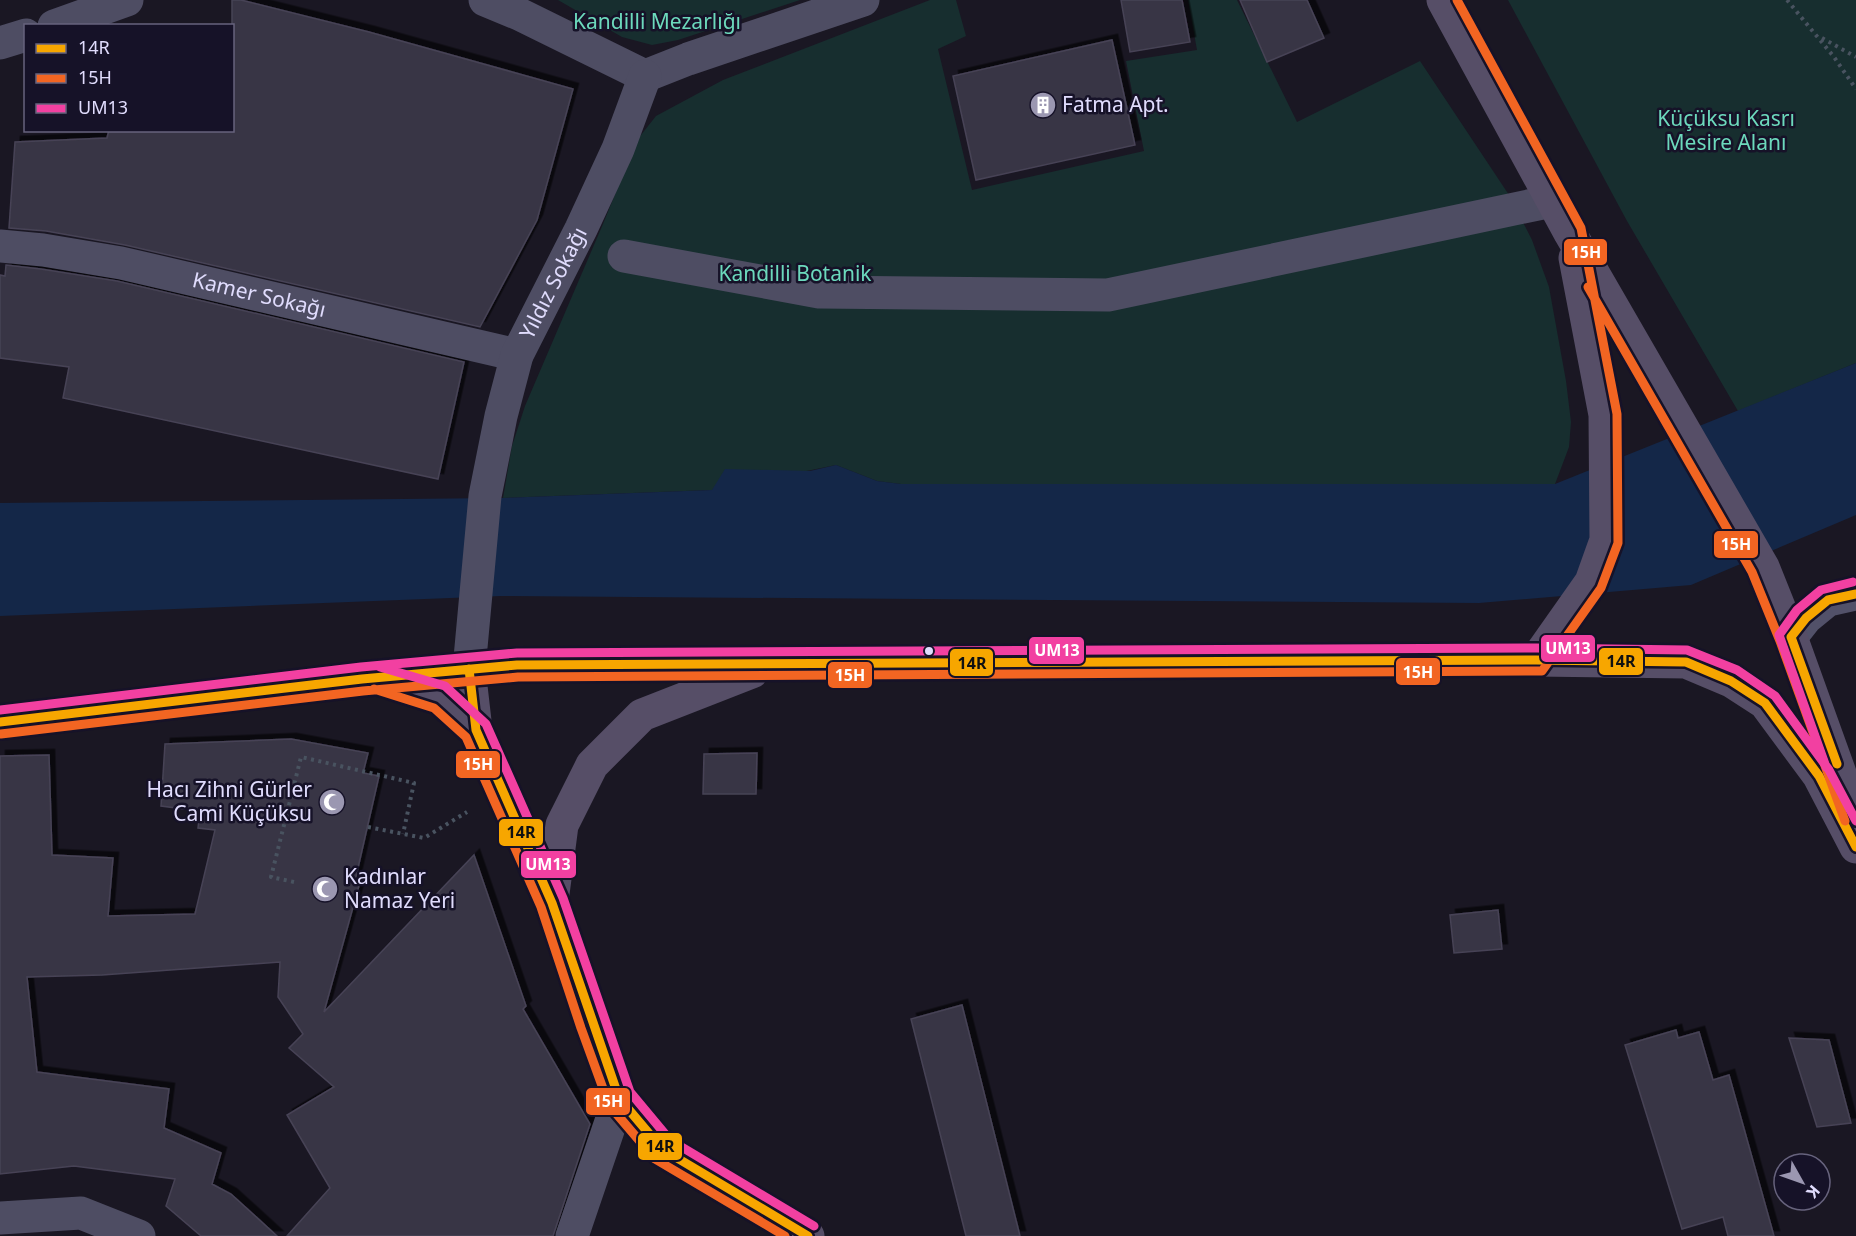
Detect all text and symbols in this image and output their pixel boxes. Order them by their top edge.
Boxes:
park label: Kandilli Mezarlığı [573,7,741,35]
legend [24,24,234,132]
text: 14R [78,35,110,59]
text: 15H [78,65,112,89]
building icon: Fatma Apt. [1028,90,1058,120]
place label: Fatma Apt. [1062,90,1169,118]
text: UM13 [78,95,128,119]
park label: Küçüksu Kasrı Mesire Alanı [1657,104,1795,156]
street label: Yıldız Sokağı [513,222,593,343]
line badge: 15H [1563,238,1608,266]
text: 15H [1571,241,1601,263]
park label: Kandilli Botanik [718,259,872,287]
street label: Kamer Sokağı [190,265,329,323]
line badge: 15H [1713,530,1759,559]
text: 15H [1721,533,1751,555]
line badge: UM13 [1540,634,1596,663]
line badge: UM13 [1028,636,1085,665]
text: UM13 [1545,637,1591,659]
text: UM13 [1034,639,1080,661]
unlabelled marker [923,645,935,657]
line badge: 14R [1598,647,1644,676]
line badge: 14R [949,648,994,677]
text: 14R [1607,650,1636,672]
text: 14R [958,652,987,674]
line badge: 15H [1395,657,1441,686]
line badge: 15H [827,661,873,689]
text: 15H [1403,661,1433,683]
text: 15H [835,664,865,686]
line badge: 15H [455,750,501,779]
text: 15H [463,753,493,775]
place label: Hacı Zihni Gürler Cami Küçüksu [147,775,312,827]
mosque icon: Hacı Zihni Gürler Cami Küçüksu [317,787,347,817]
line badge: 14R [498,818,544,847]
text: 14R [507,821,536,843]
line badge: UM13 [520,850,577,879]
text: UM13 [525,853,571,875]
place label: Kadınlar Namaz Yeri [344,862,455,914]
mosque icon: Kadınlar Namaz Yeri [310,874,340,904]
line badge: 15H [585,1087,631,1116]
text: 15H [593,1090,623,1112]
line badge: 14R [637,1132,683,1161]
text: 14R [646,1135,675,1157]
north arrow [1772,1152,1832,1212]
text: K [1801,1181,1825,1203]

